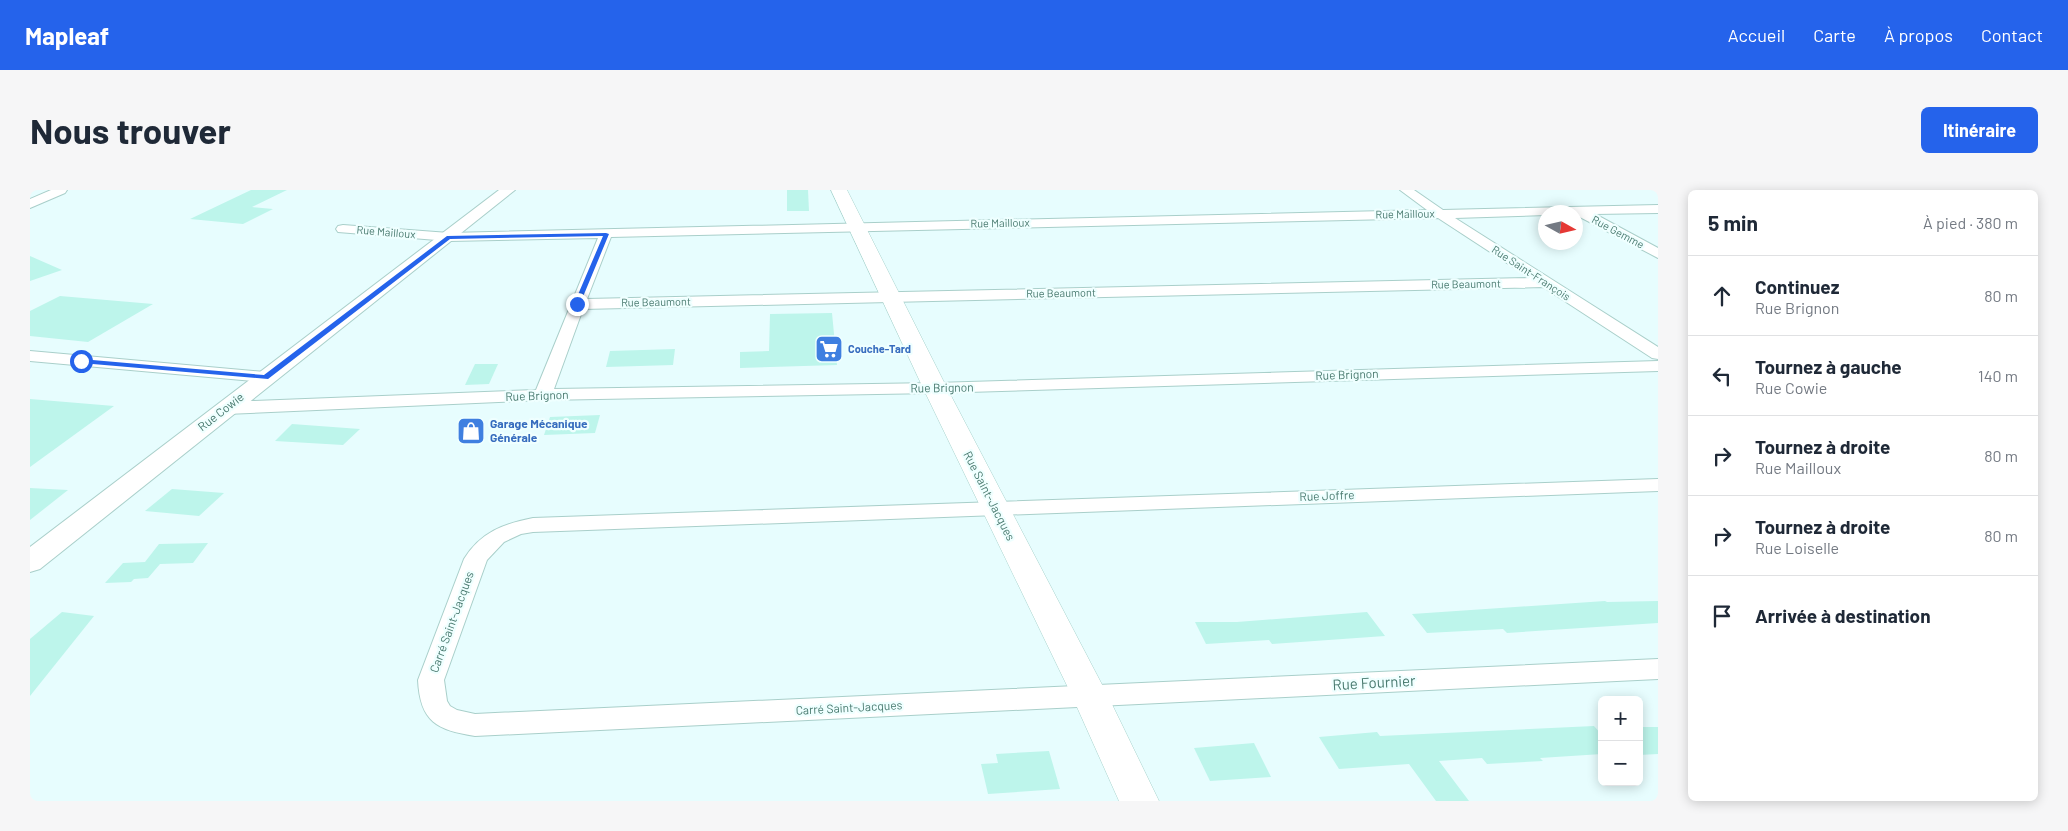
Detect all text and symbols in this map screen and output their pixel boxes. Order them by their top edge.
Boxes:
text: Mapleaf [25,21,109,50]
text: Accueil [1728,24,1785,46]
text: Carte [1813,24,1856,46]
text: À propos [1884,24,1953,46]
text: Contact [1981,24,2043,46]
button: Itinéraire [1921,107,2038,153]
text: Nous trouver [30,109,231,151]
north arrow [1538,205,1583,250]
street label: Rue Mailloux [1375,206,1435,221]
text: 5 min [1708,210,1758,235]
street label: Rue Gemme [1590,212,1647,251]
text: À pied · 380 m [1923,213,2018,232]
street label: Rue Mailloux [970,215,1030,230]
street label: Rue Mailloux [356,222,416,241]
street label: Rue Saint-François [1490,242,1573,303]
text: Continuez [1755,275,1839,298]
street label: Rue Beaumont [1431,276,1501,291]
icon: ahead [1708,282,1736,310]
street label: Rue Beaumont [1026,285,1096,300]
text: 80 m [1984,286,2018,305]
route end [566,293,589,316]
street label: Rue Beaumont [621,294,691,309]
text: Rue Brignon [1755,298,1839,317]
supermarket icon: Couche-Tard [814,334,844,364]
place label: Couche-Tard [848,342,911,355]
route start [70,350,93,373]
text: Tournez à gauche [1755,355,1902,378]
icon: left [1708,362,1736,390]
street label: Rue Brignon [1315,366,1379,382]
text: 140 m [1978,366,2018,385]
text: Rue Cowie [1755,378,1827,397]
street label: Rue Brignon [910,379,974,395]
street label: Rue Brignon [505,387,569,403]
street label: Rue Cowie [195,389,246,433]
shop icon: Garage Mécanique Générale [456,416,486,446]
place label: Garage Mécanique Générale [490,416,588,444]
text: Tournez à droite [1755,435,1891,458]
icon: right [1708,442,1736,470]
text: 80 m [1984,446,2018,465]
street label: Rue Saint-Jacques [961,448,1019,543]
text: Rue Mailloux [1755,458,1841,477]
street label: Rue Joffre [1299,487,1355,503]
text: Tournez à droite [1755,515,1891,538]
icon: right [1708,522,1736,550]
text: 80 m [1984,526,2018,545]
text: Rue Loiselle [1755,538,1839,557]
street label: Carré Saint-Jacques [426,569,476,674]
icon: arrive [1708,602,1736,630]
text: Arrivée à destination [1755,604,1931,627]
street label: Rue Fournier [1332,671,1416,693]
map controls [1598,696,1643,786]
button: + [1598,696,1643,741]
street label: Carré Saint-Jacques [795,697,903,717]
button: − [1598,741,1643,786]

